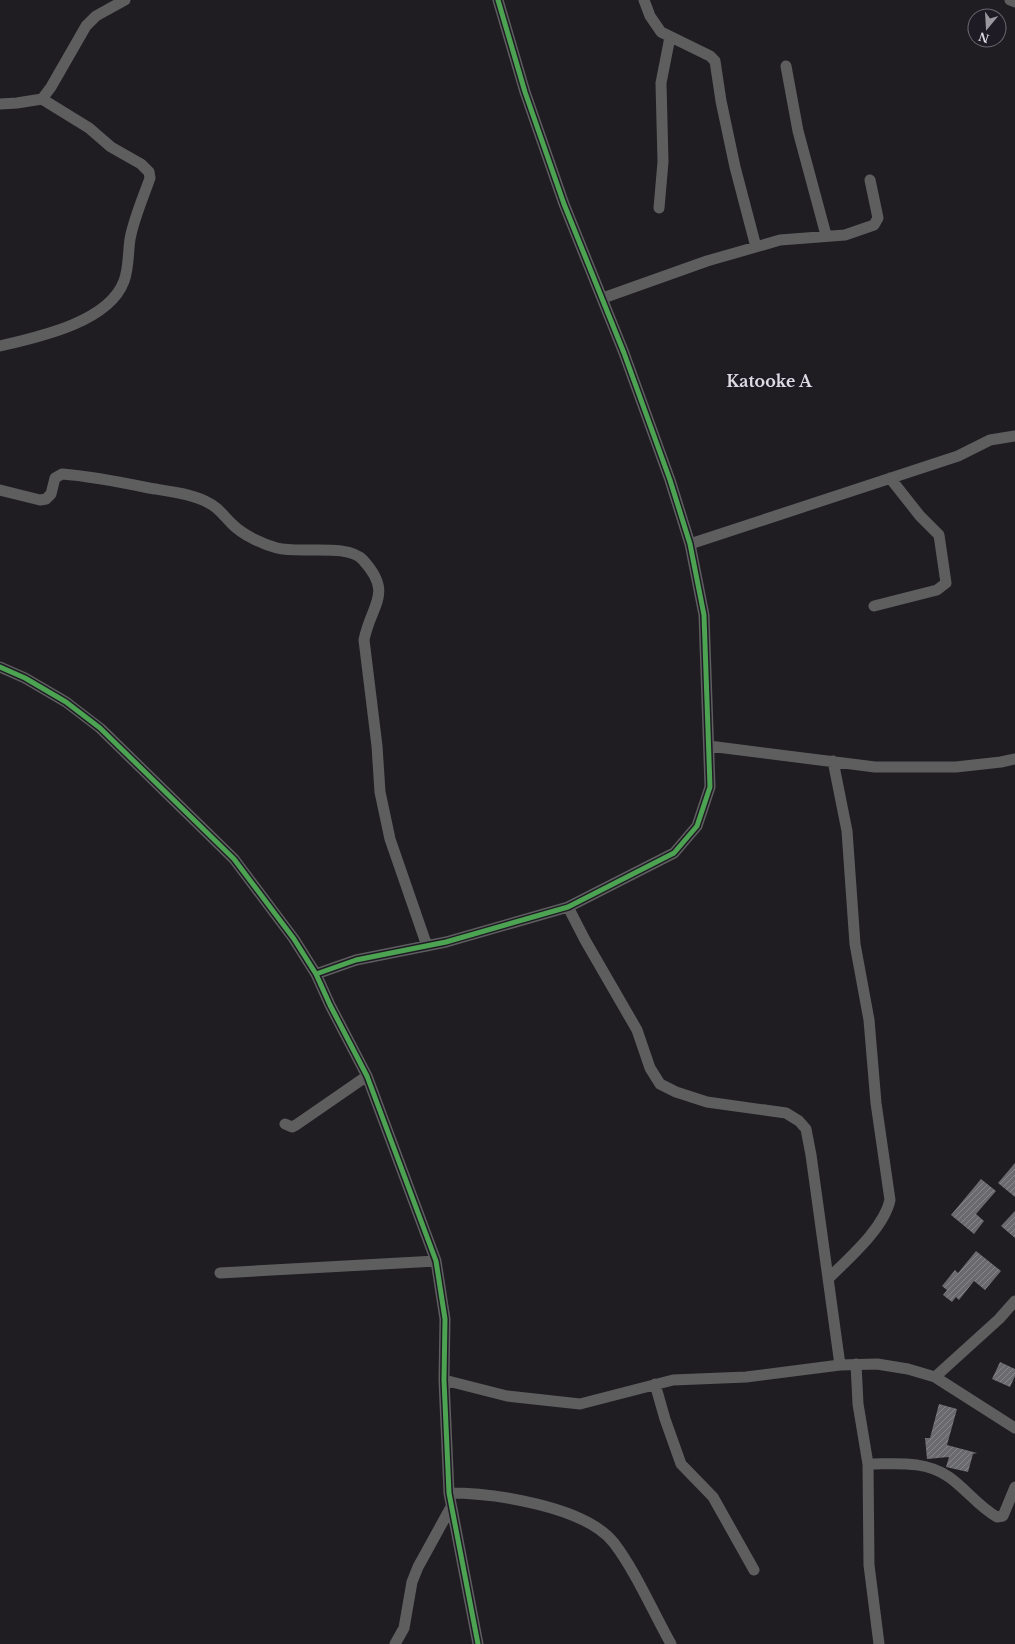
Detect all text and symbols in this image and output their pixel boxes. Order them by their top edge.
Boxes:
north arrow [967,8,1007,48]
text: N [976,29,991,46]
district label: Katooke A [726,371,813,391]

